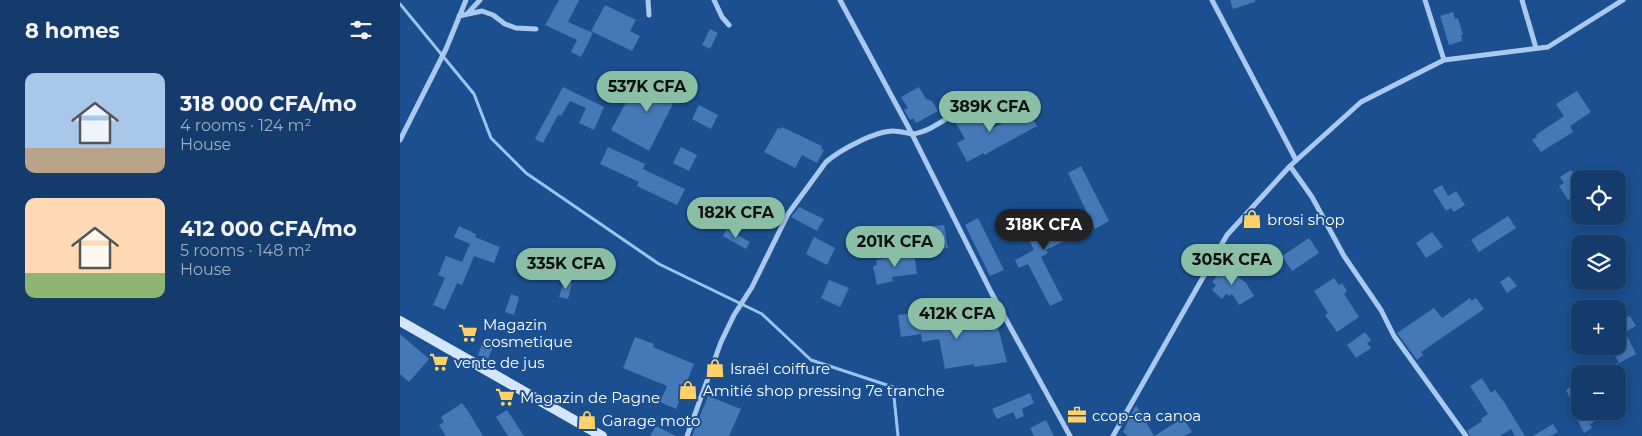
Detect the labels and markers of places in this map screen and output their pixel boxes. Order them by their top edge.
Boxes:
pin: 537K CFA [595,70,699,113]
pin: 389K CFA [938,90,1042,133]
pin: 182K CFA [684,196,788,239]
pin: 318K CFA [992,208,1096,251]
shop icon: brosi shop [1241,208,1263,230]
place label: brosi shop [1267,210,1345,229]
pin: 201K CFA [843,226,947,268]
pin: 305K CFA [1180,244,1284,286]
pin: 335K CFA [514,248,618,290]
pin: 412K CFA [905,298,1009,340]
place label: Magazin cosmetique [483,315,572,351]
supermarket icon: Magazin cosmetique [457,322,479,344]
supermarket icon: vente de jus [428,351,450,373]
place label: vente de jus [454,353,545,372]
shop icon: Israël coiffure [704,357,726,379]
place label: Israël coiffure [730,359,830,378]
shop icon: Amitié shop pressing 7e tranche [677,379,699,401]
place label: Amitié shop pressing 7e tranche [703,381,945,400]
supermarket icon: Magazin de Pagne [494,386,516,408]
place label: Magazin de Pagne [520,388,660,407]
office icon: ccop-ca canoa [1066,404,1088,426]
place label: ccop-ca canoa [1092,406,1201,425]
shop icon: Garage moto [576,409,598,431]
place label: Garage moto [602,411,701,430]

